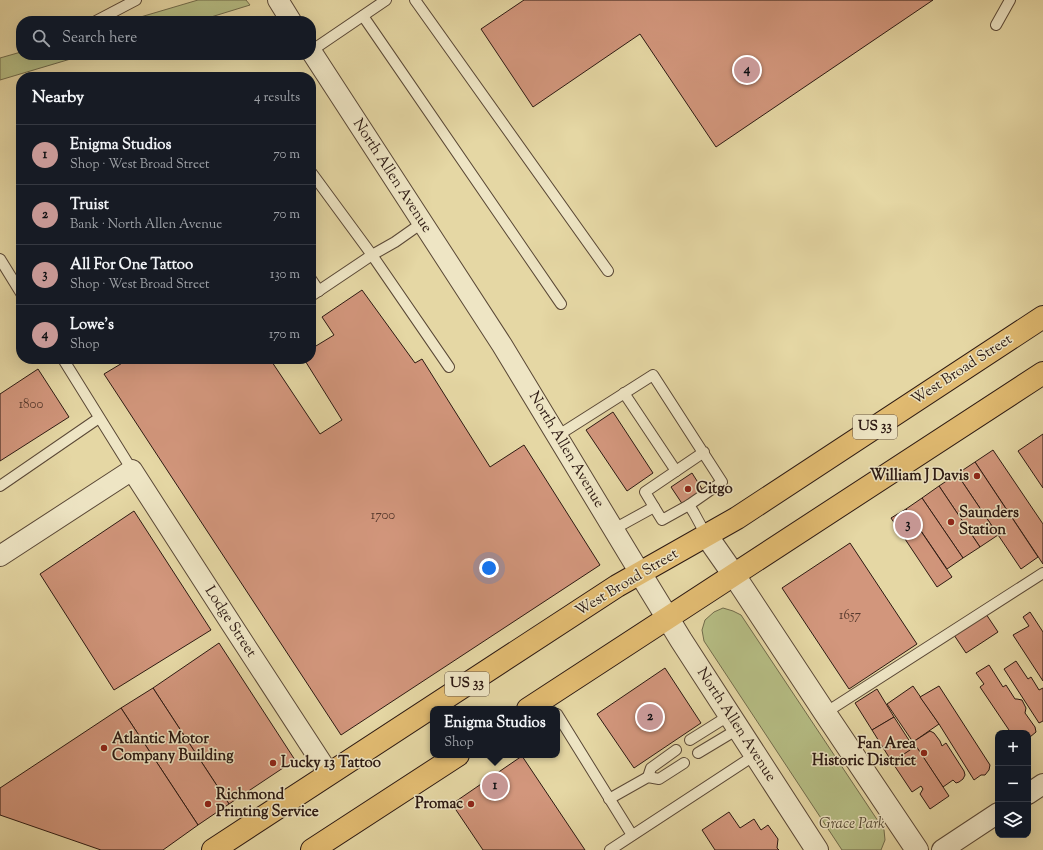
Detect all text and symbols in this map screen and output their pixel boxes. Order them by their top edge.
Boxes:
search box [16,16,316,60]
icon: search [30,27,52,49]
text: Search here [62,28,137,49]
pin: 4 [734,55,760,85]
text: Nearby [32,86,84,110]
text: 4 results [254,89,300,107]
street label: North Allen Avenue [347,115,437,237]
text: Enigma Studios [70,135,171,156]
text: 1 [43,146,47,164]
text: 70 m [273,146,300,164]
text: Shop · West Broad Street [70,156,209,174]
text: Truist [70,195,109,216]
text: 2 [42,206,48,224]
text: 70 m [273,206,300,224]
text: Bank · North Allen Avenue [70,216,222,234]
text: All For One Tattoo [70,255,193,276]
text: 3 [42,266,48,284]
text: 130 m [270,266,300,284]
text: Shop · West Broad Street [70,276,209,294]
text: Lowe's [70,315,114,336]
text: 4 [42,326,48,344]
text: 170 m [269,326,300,344]
street label: West Broad Street [907,329,1017,411]
text: Shop [70,336,99,354]
street label: North Allen Avenue [523,388,609,512]
house number: 1800 [19,396,43,414]
road number: US 33 [853,415,897,439]
place label: William J Davis [870,466,969,487]
marker: William J Davis [972,471,982,481]
place label: Citgo [696,479,733,500]
marker: Citgo [683,484,693,494]
place label: Saunders Station [959,503,1019,541]
house number: 1700 [371,507,395,525]
pin: 3 [895,510,921,540]
marker: Saunders Station [946,517,956,527]
street label: West Broad Street [572,544,682,622]
your location [479,558,499,578]
street label: Lodge Street [199,582,261,662]
house number: 1657 [839,607,861,625]
street label: North Allen Avenue [691,664,781,786]
road number: US 33 [445,672,489,696]
pin: 2 [637,702,663,732]
popup [430,706,560,758]
text: Enigma Studios [444,713,546,734]
place label: Atlantic Motor Company Building [112,729,234,767]
map controls [995,730,1031,838]
button: + [995,730,1031,766]
text: Shop [444,734,474,752]
place label: Fan Area Historic District [812,734,917,772]
marker: Atlantic Motor Company Building [99,743,109,753]
marker: Fan Area Historic District [919,748,929,758]
place label: Lucky 13 Tattoo [281,753,381,774]
marker: Lucky 13 Tattoo [268,758,278,768]
button: − [995,766,1031,802]
pin: 1 [482,771,508,801]
place label: Richmond Printing Service [216,785,319,823]
place label: Promac [415,794,463,815]
marker: Richmond Printing Service [203,799,213,809]
marker: Promac [466,799,476,809]
button: layers [995,802,1031,838]
park label: Grace Park [819,814,885,835]

